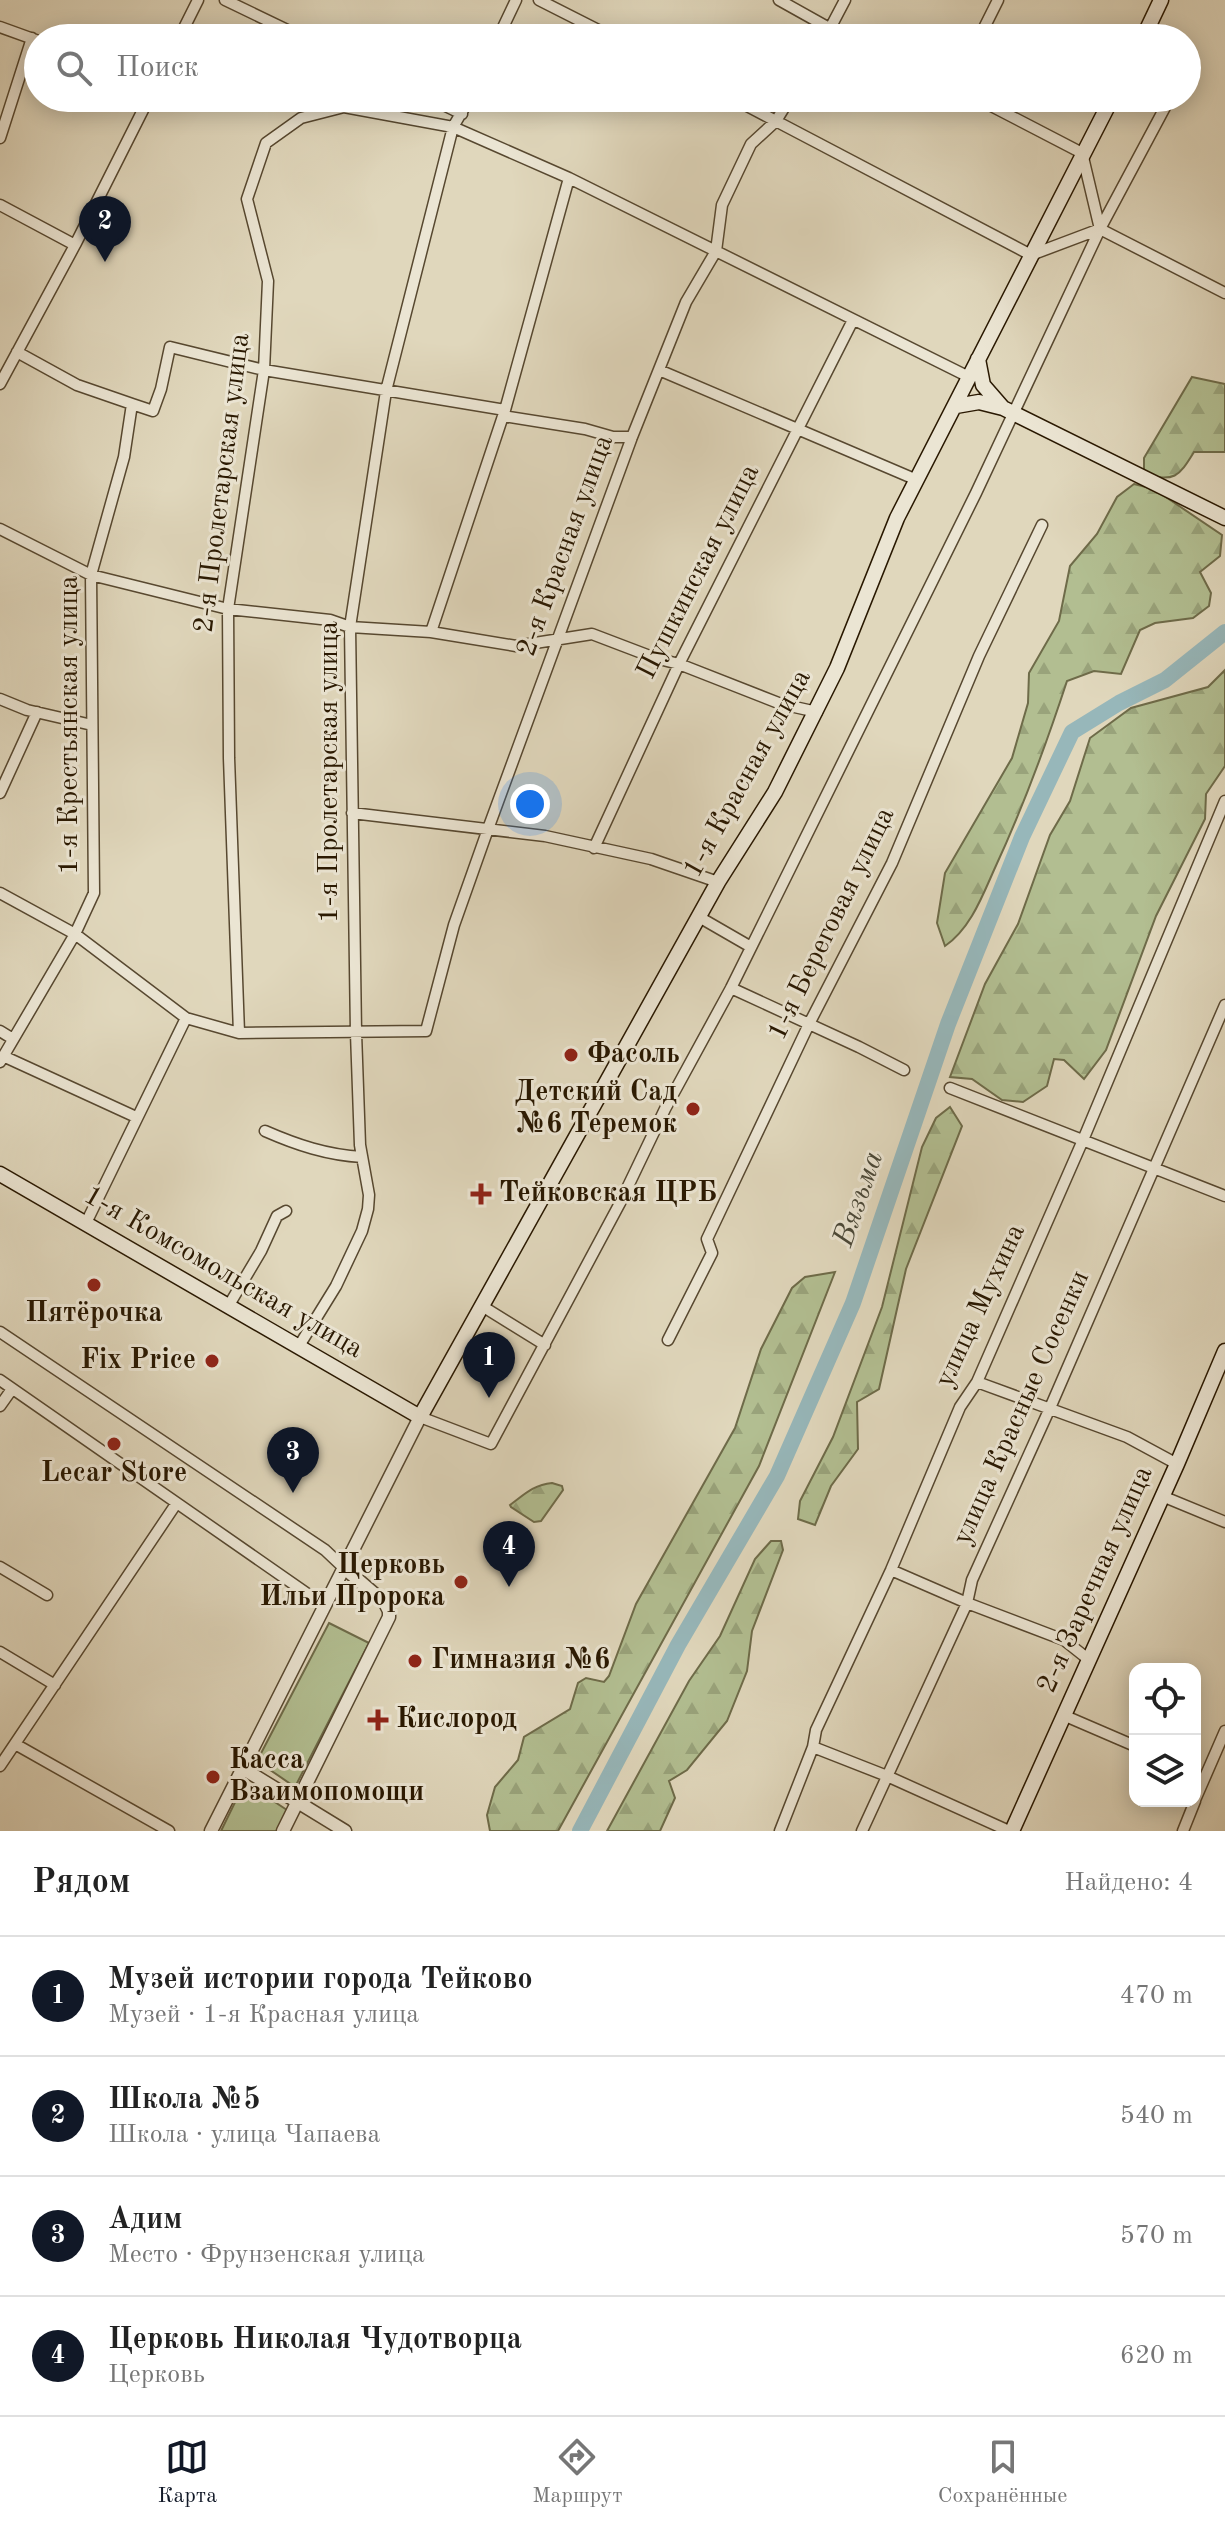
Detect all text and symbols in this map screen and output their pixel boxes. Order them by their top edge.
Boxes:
search box [24,24,1201,112]
icon: search [52,46,96,90]
text: Поиск [116,53,199,83]
pin: 2 [79,196,131,262]
street label: 2-я Пролетарская улица [191,331,255,635]
street label: 2-я Красная улица [513,432,619,660]
street label: Пушкинская улица [633,460,765,684]
street label: 1-я Крестьянская улица [56,575,84,875]
street label: 1-я Пролетарская улица [316,621,344,923]
street label: 1-я Красная улица [679,665,817,883]
your location [510,784,550,824]
street label: 1-я Береговая улица [764,803,901,1045]
place label: Фасоль [587,1041,680,1069]
marker: Фасоль [562,1046,580,1064]
place label: Детский Сад №6 Теремок [515,1078,677,1139]
marker: Детский Сад №6 Теремок [684,1100,702,1118]
water label: Вязьма [828,1147,889,1252]
place label: Тейковская ЦРБ [499,1180,717,1208]
street label: 1-я Комсомольская улица [79,1182,367,1364]
marker: Тейковская ЦРБ [470,1183,492,1205]
street label: улица Мухина [931,1220,1031,1392]
street label: улица Красные Сосенки [949,1267,1095,1549]
marker: Пятёрочка [85,1276,103,1294]
place label: Пятёрочка [25,1300,163,1328]
pin: 1 [463,1332,515,1398]
place label: Fix Price [80,1347,196,1375]
marker: Fix Price [203,1352,221,1370]
pin: 3 [267,1427,319,1493]
marker: Lecar Store [105,1435,123,1453]
place label: Lecar Store [41,1460,187,1488]
street label: 2-я Заречная улица [1033,1462,1159,1698]
pin: 4 [483,1521,535,1587]
place label: Церковь Ильи Пророка [259,1552,445,1612]
marker: Церковь Ильи Пророка [452,1573,470,1591]
place label: Гимназия №6 [431,1646,610,1675]
marker: Гимназия №6 [406,1652,424,1670]
map controls [1129,1663,1201,1807]
button: locate [1129,1663,1201,1735]
place label: Кислород [396,1705,517,1734]
marker: Кислород [367,1709,389,1731]
button: layers [1129,1735,1201,1807]
place label: Касса Взаимопомощи [229,1746,424,1807]
marker: Касса Взаимопомощи [204,1768,222,1786]
text: Рядом [32,1866,131,1900]
text: Найдено: 4 [1064,1870,1193,1896]
text: Музей истории города Тейково [108,1965,533,1995]
text: 1 [50,1983,66,2009]
text: 470 m [1120,1983,1193,2009]
text: Музей · 1-я Красная улица [108,2002,419,2028]
text: Школа №5 [108,2085,261,2115]
text: 2 [50,2103,66,2129]
text: 540 m [1120,2103,1193,2129]
text: Школа · улица Чапаева [108,2122,380,2148]
text: Адим [108,2205,183,2235]
text: 3 [50,2223,66,2249]
text: 570 m [1120,2223,1193,2249]
text: Место · Фрунзенская улица [108,2242,425,2268]
text: Церковь Николая Чудотворца [108,2325,522,2355]
text: 4 [50,2343,66,2369]
text: 620 m [1120,2343,1193,2369]
text: Церковь [108,2362,205,2388]
tab: Карта [158,2435,217,2510]
tab: Маршрут [532,2435,623,2510]
tab: Сохранённые [938,2435,1067,2510]

